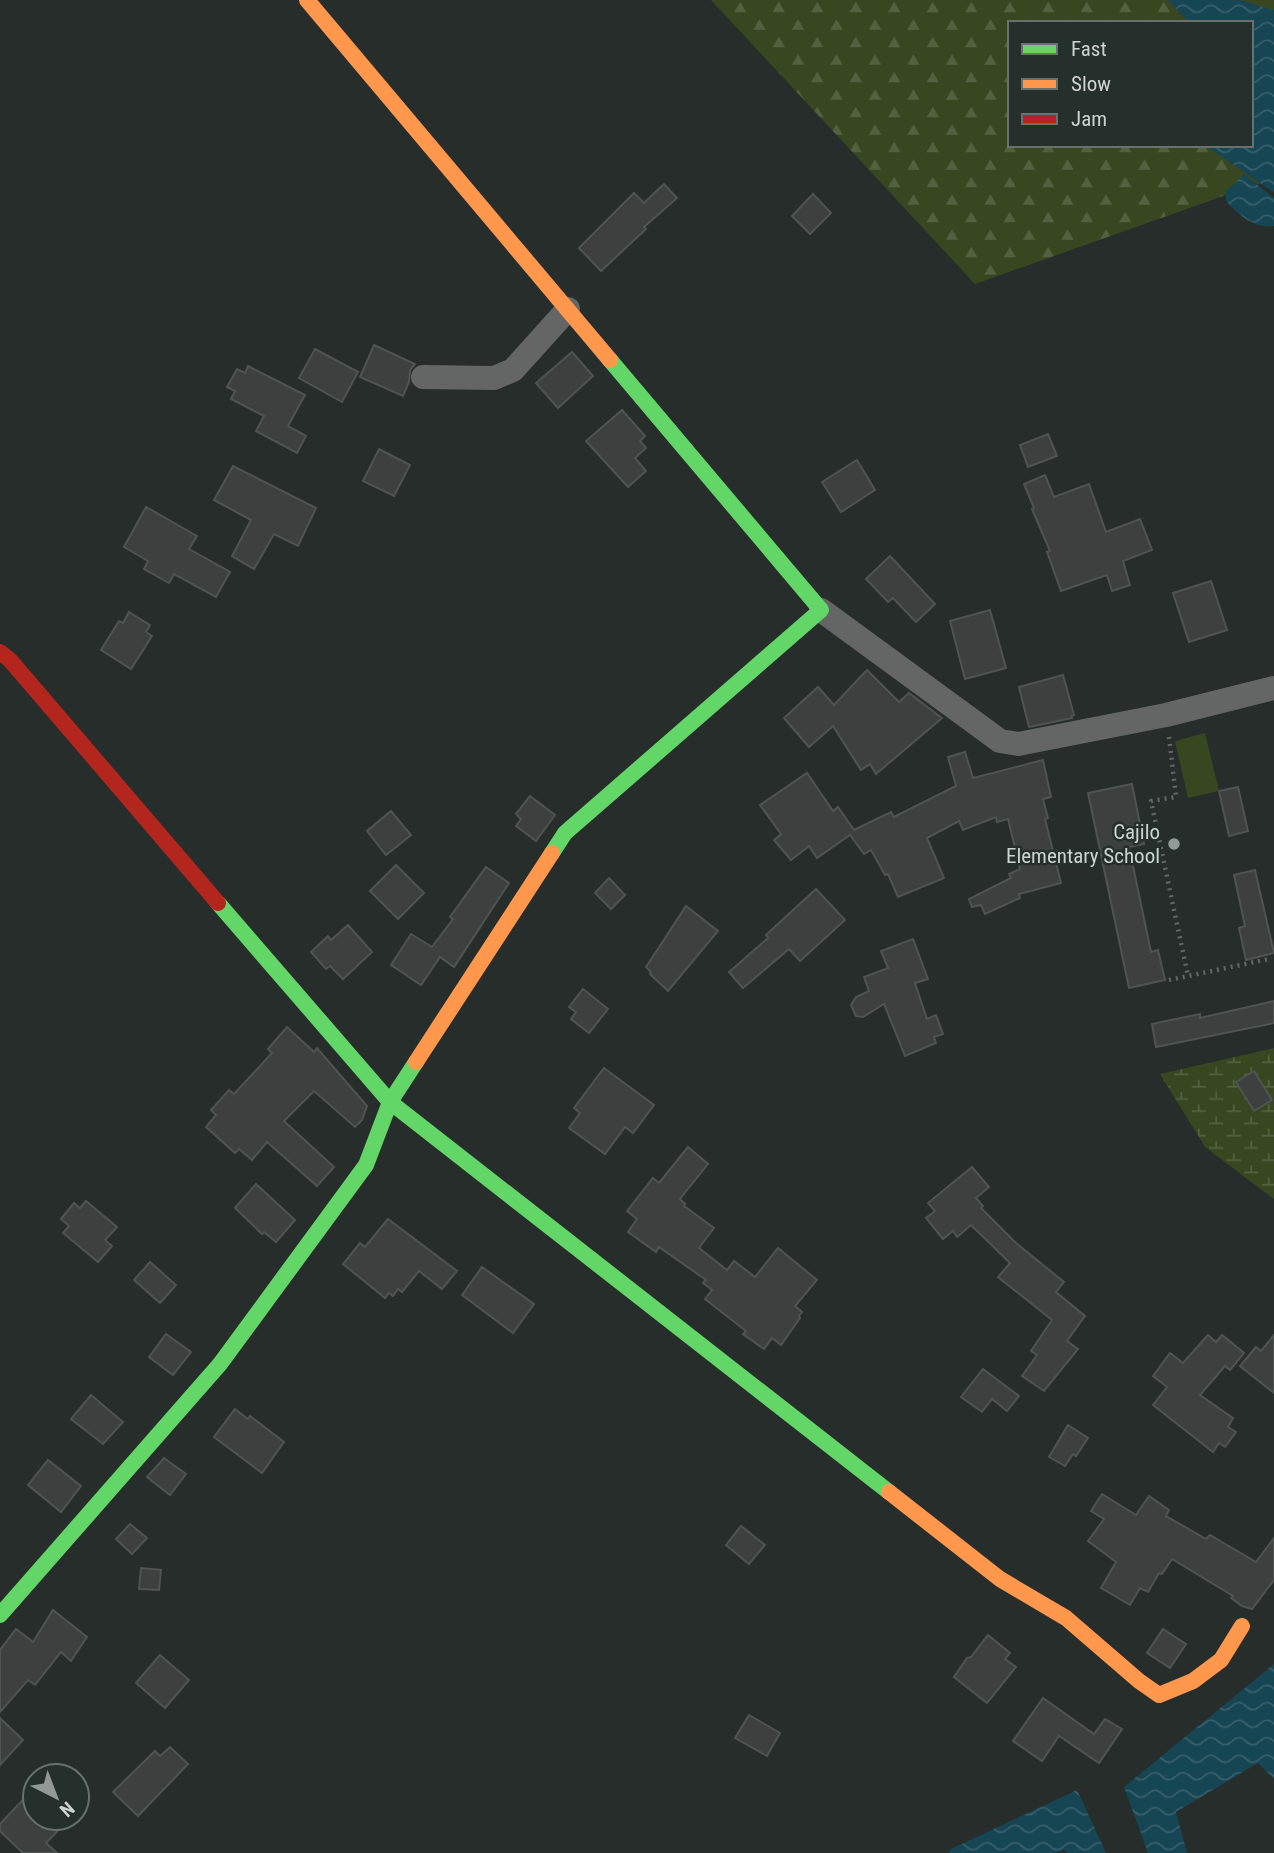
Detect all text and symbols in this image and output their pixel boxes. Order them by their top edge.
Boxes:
legend [1008,21,1253,147]
text: Fast [1071,37,1107,61]
text: Slow [1071,72,1111,96]
text: Jam [1071,107,1107,131]
place label: Cajilo Elementary School [1006,820,1160,868]
marker: Cajilo Elementary School [1166,836,1182,852]
north arrow [21,1762,91,1832]
text: N [55,1797,79,1822]

